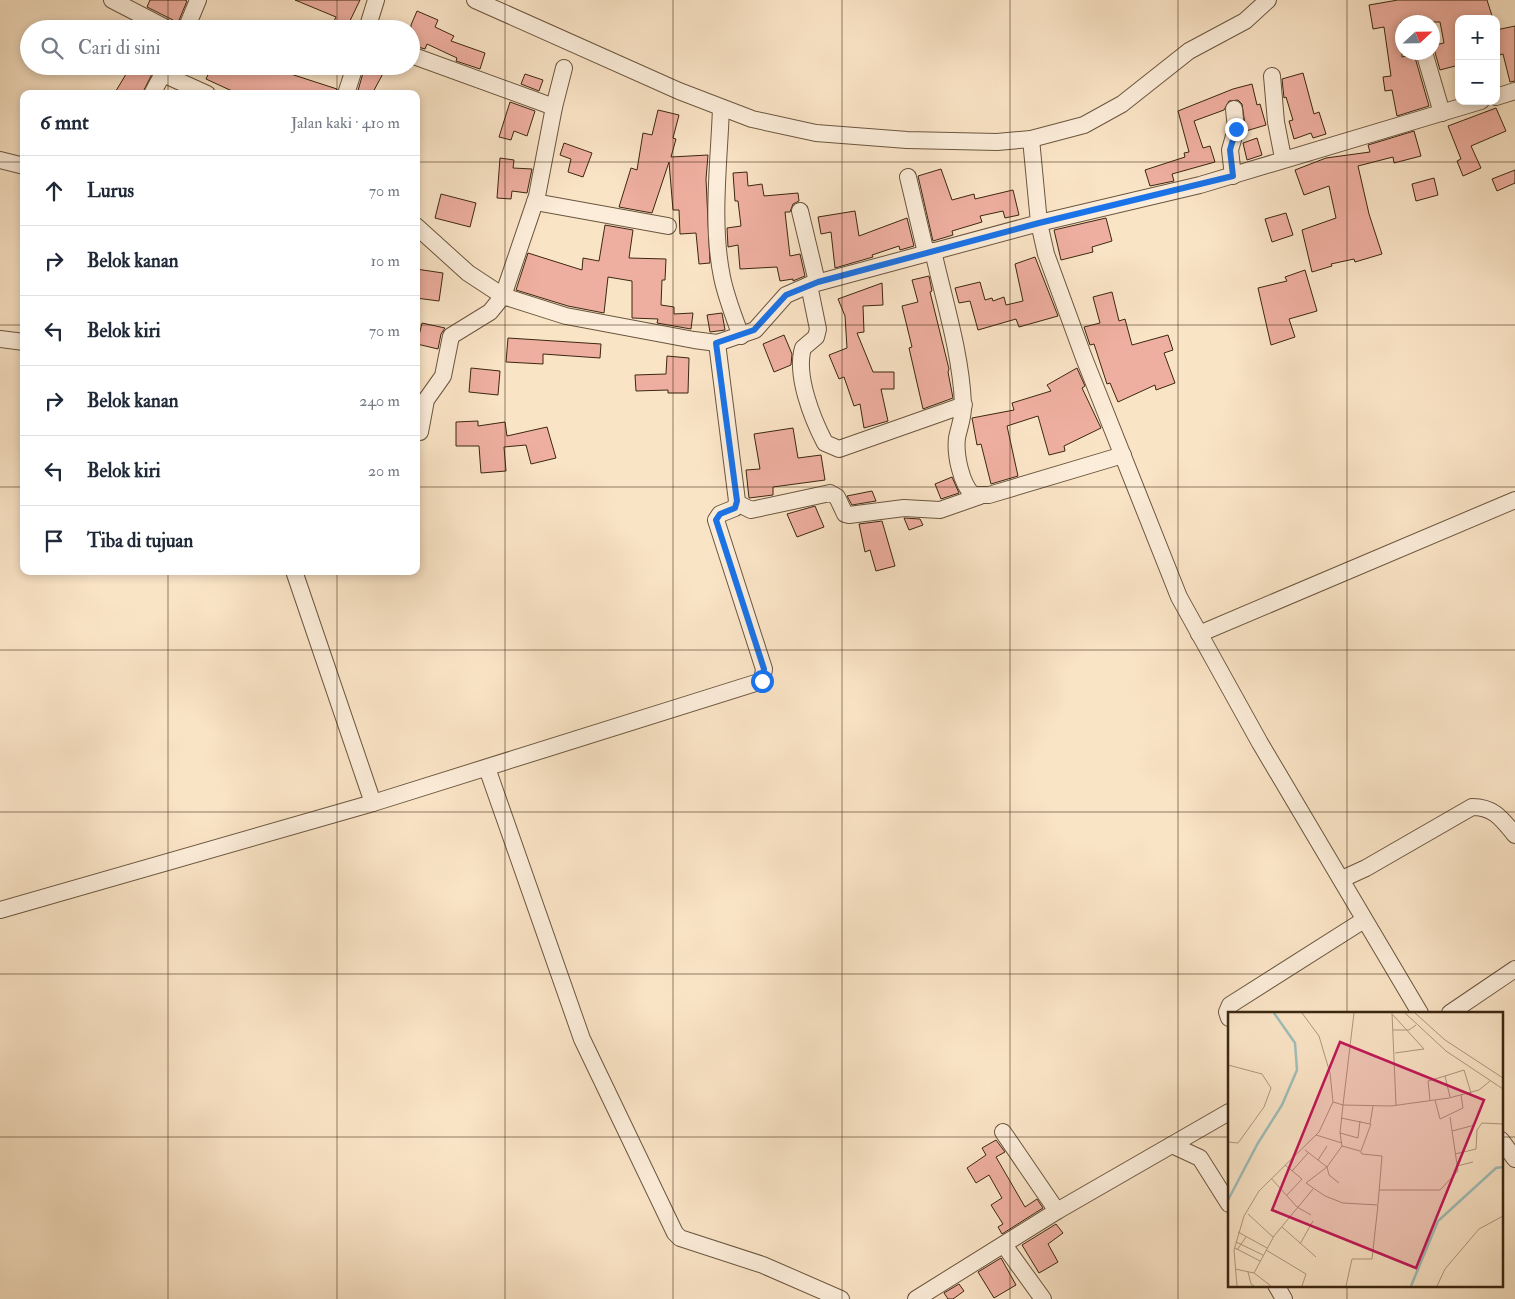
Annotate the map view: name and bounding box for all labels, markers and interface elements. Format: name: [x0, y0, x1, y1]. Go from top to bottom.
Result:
north arrow: [1395, 15, 1440, 60]
map controls: [1455, 15, 1500, 105]
button: +: [1455, 15, 1500, 60]
search box: [20, 20, 420, 75]
icon: search: [38, 34, 66, 62]
text: Cari di sini: [78, 36, 161, 60]
button: −: [1455, 60, 1500, 105]
text: 6 mnt: [40, 109, 89, 136]
text: Jalan kaki · 410 m: [291, 113, 400, 133]
route end: [1225, 118, 1248, 141]
icon: ahead: [40, 177, 68, 205]
text: Lurus: [87, 179, 134, 203]
text: 70 m: [369, 181, 400, 201]
icon: right: [40, 247, 68, 275]
text: Belok kanan: [87, 249, 178, 273]
text: 10 m: [370, 251, 400, 271]
icon: left: [40, 317, 68, 345]
text: Belok kiri: [87, 319, 161, 343]
text: 70 m: [369, 321, 400, 341]
icon: right: [40, 387, 68, 415]
text: Belok kanan: [87, 389, 178, 413]
text: 240 m: [359, 391, 400, 411]
icon: left: [40, 457, 68, 485]
text: Belok kiri: [87, 459, 161, 483]
text: 20 m: [368, 461, 400, 481]
icon: arrive: [40, 527, 68, 555]
text: Tiba di tujuan: [87, 529, 193, 553]
route start: [751, 670, 774, 693]
inset map: [1228, 1012, 1502, 1286]

